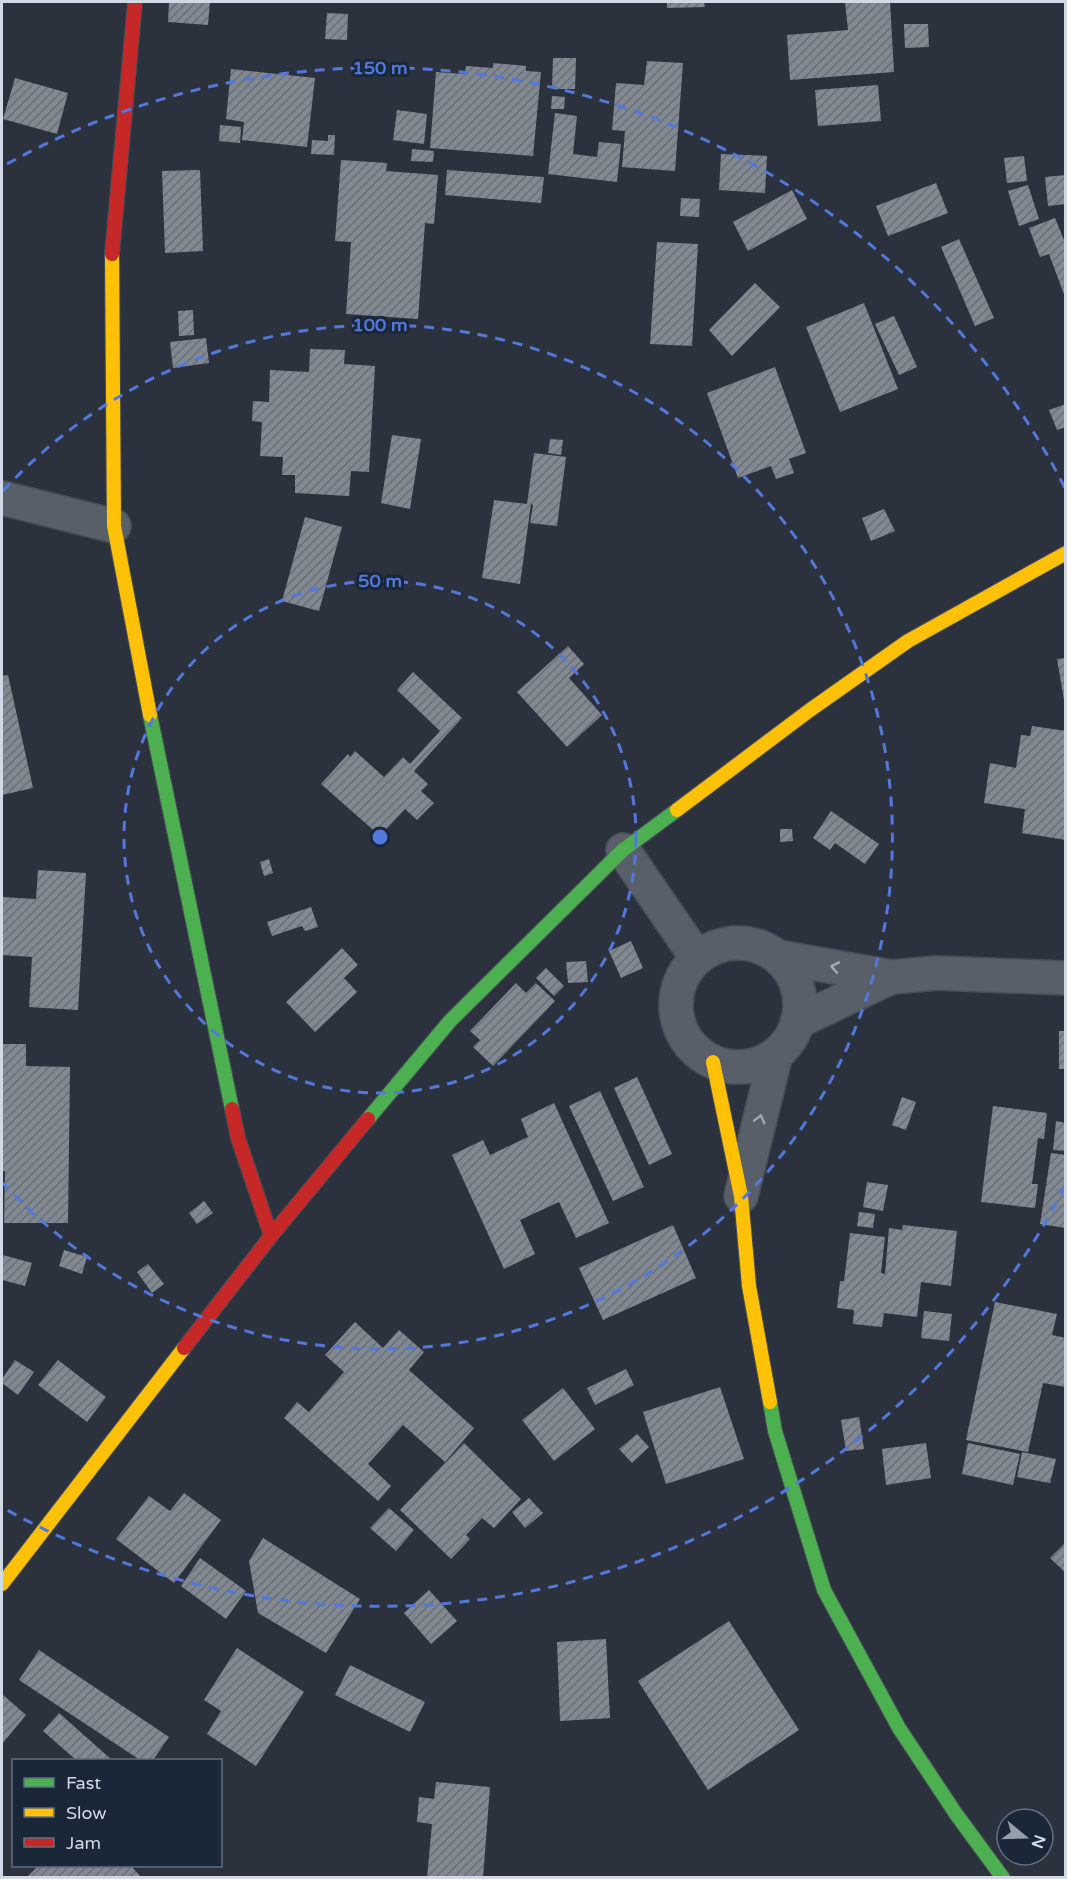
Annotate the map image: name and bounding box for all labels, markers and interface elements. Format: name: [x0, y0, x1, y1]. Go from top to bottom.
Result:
text: 150 m: [352, 57, 408, 79]
text: 100 m: [352, 314, 408, 336]
text: 50 m: [358, 570, 402, 592]
centre of rings: [370, 827, 390, 847]
one-way arrow: [830, 961, 840, 974]
one-way arrow: [753, 1114, 766, 1124]
legend: [12, 1759, 222, 1867]
text: Fast: [66, 1772, 101, 1794]
text: Slow: [66, 1802, 107, 1824]
north arrow: [995, 1807, 1055, 1867]
text: Jam: [66, 1832, 101, 1854]
text: N: [1027, 1832, 1050, 1851]

